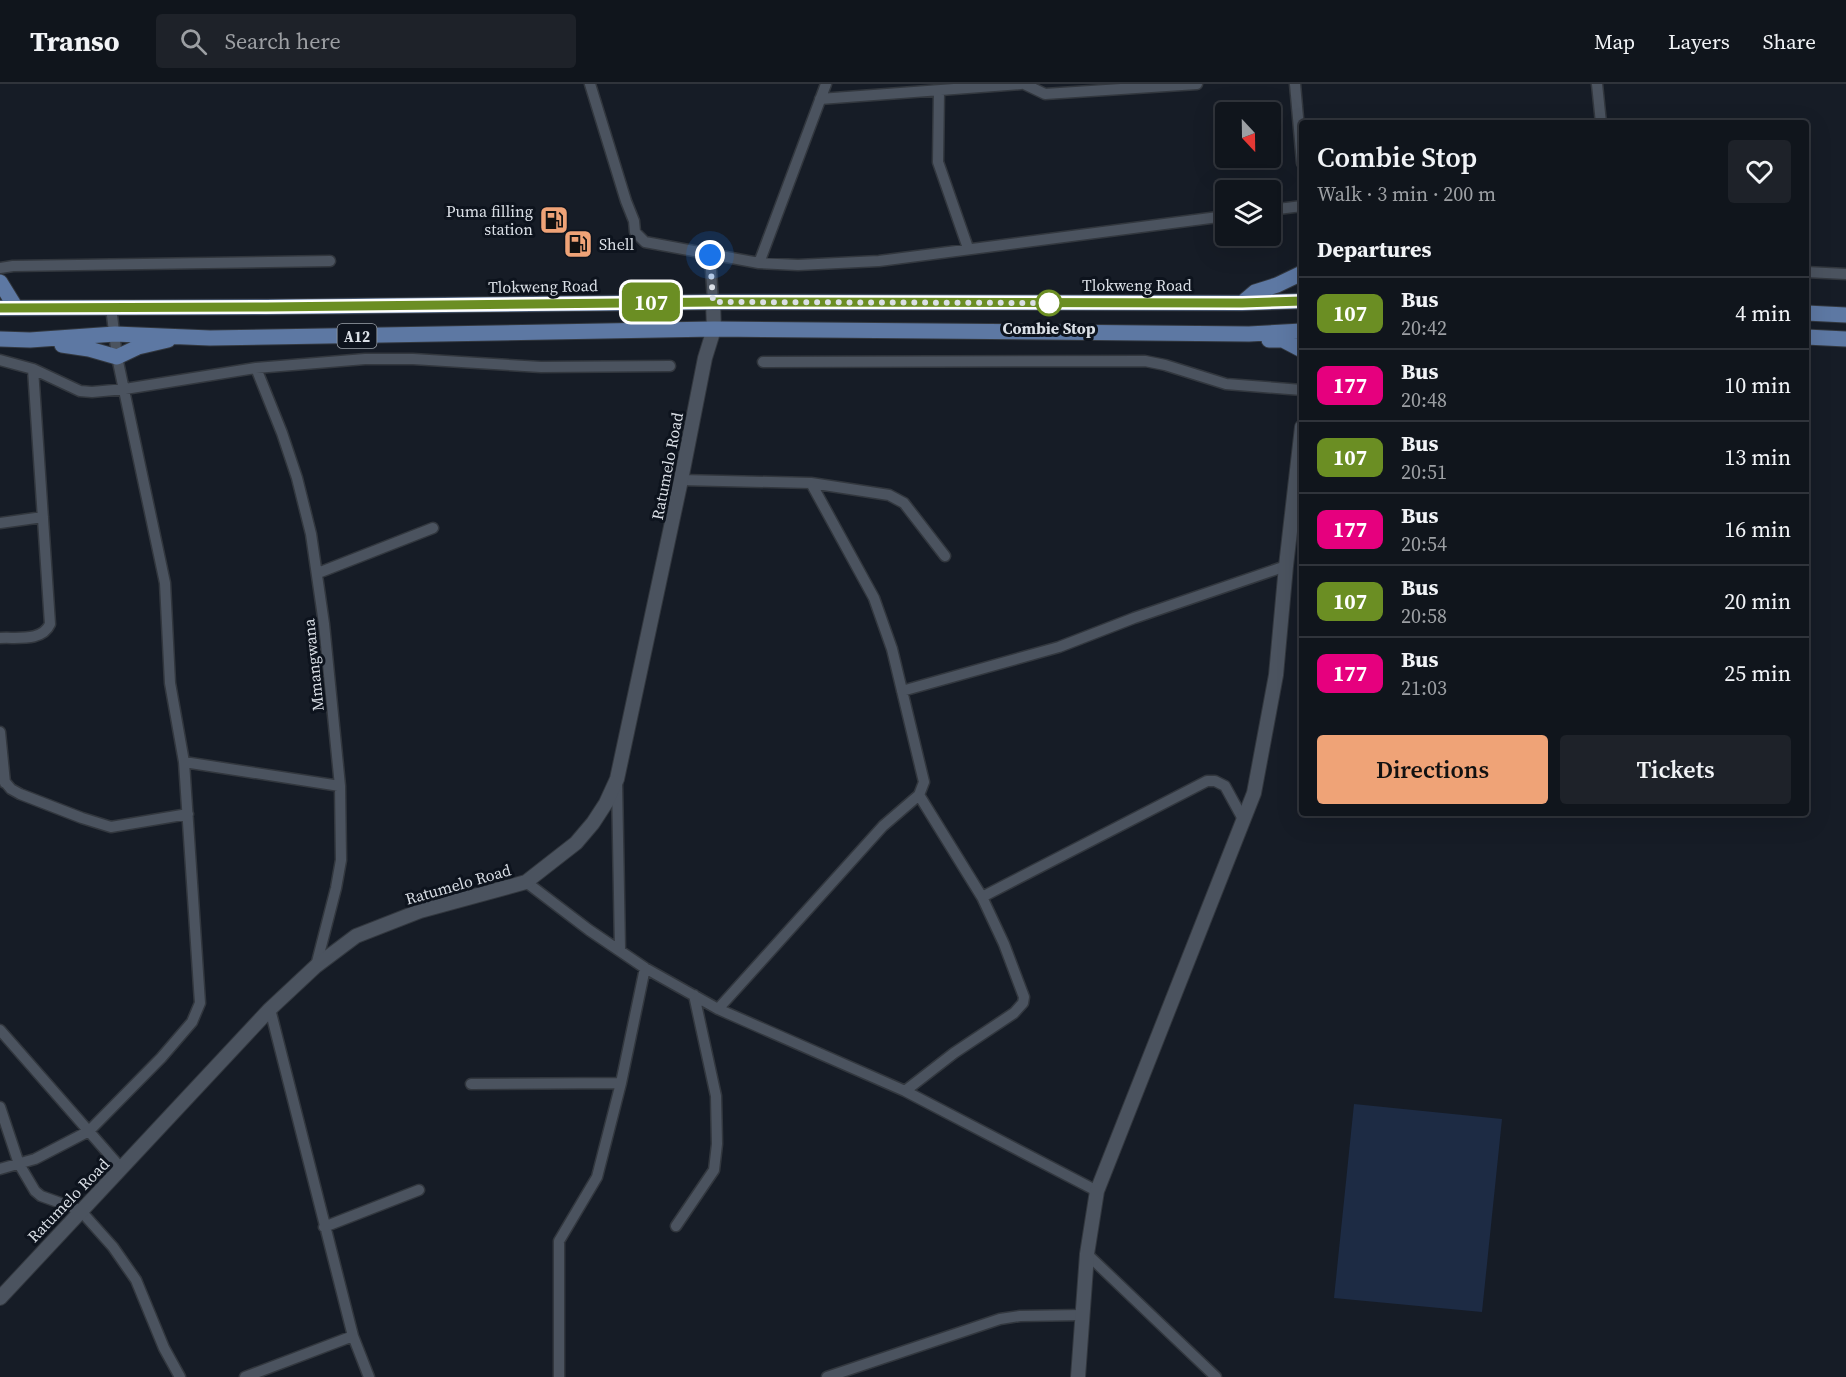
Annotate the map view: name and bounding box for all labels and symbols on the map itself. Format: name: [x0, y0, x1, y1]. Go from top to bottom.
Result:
north arrow: [1215, 102, 1281, 168]
place label: Puma filling station: [446, 200, 533, 240]
fuel station icon: Puma filling station: [538, 204, 570, 236]
fuel station icon: Shell: [562, 228, 594, 260]
place label: Shell: [599, 233, 634, 255]
your location: [695, 240, 725, 270]
street label: Tlokweng Road: [488, 274, 598, 298]
street label: Tlokweng Road: [1082, 274, 1192, 296]
line badge: 107: [616, 282, 686, 322]
marker: Combie Stop: [1036, 290, 1062, 316]
place label: Combie Stop: [1003, 317, 1096, 339]
road number: A12: [338, 324, 376, 348]
street label: Ratumelo Road: [646, 410, 688, 522]
street label: Mmangwana: [297, 617, 329, 712]
street label: Ratumelo Road: [403, 858, 513, 910]
street label: Ratumelo Road: [22, 1153, 114, 1247]

